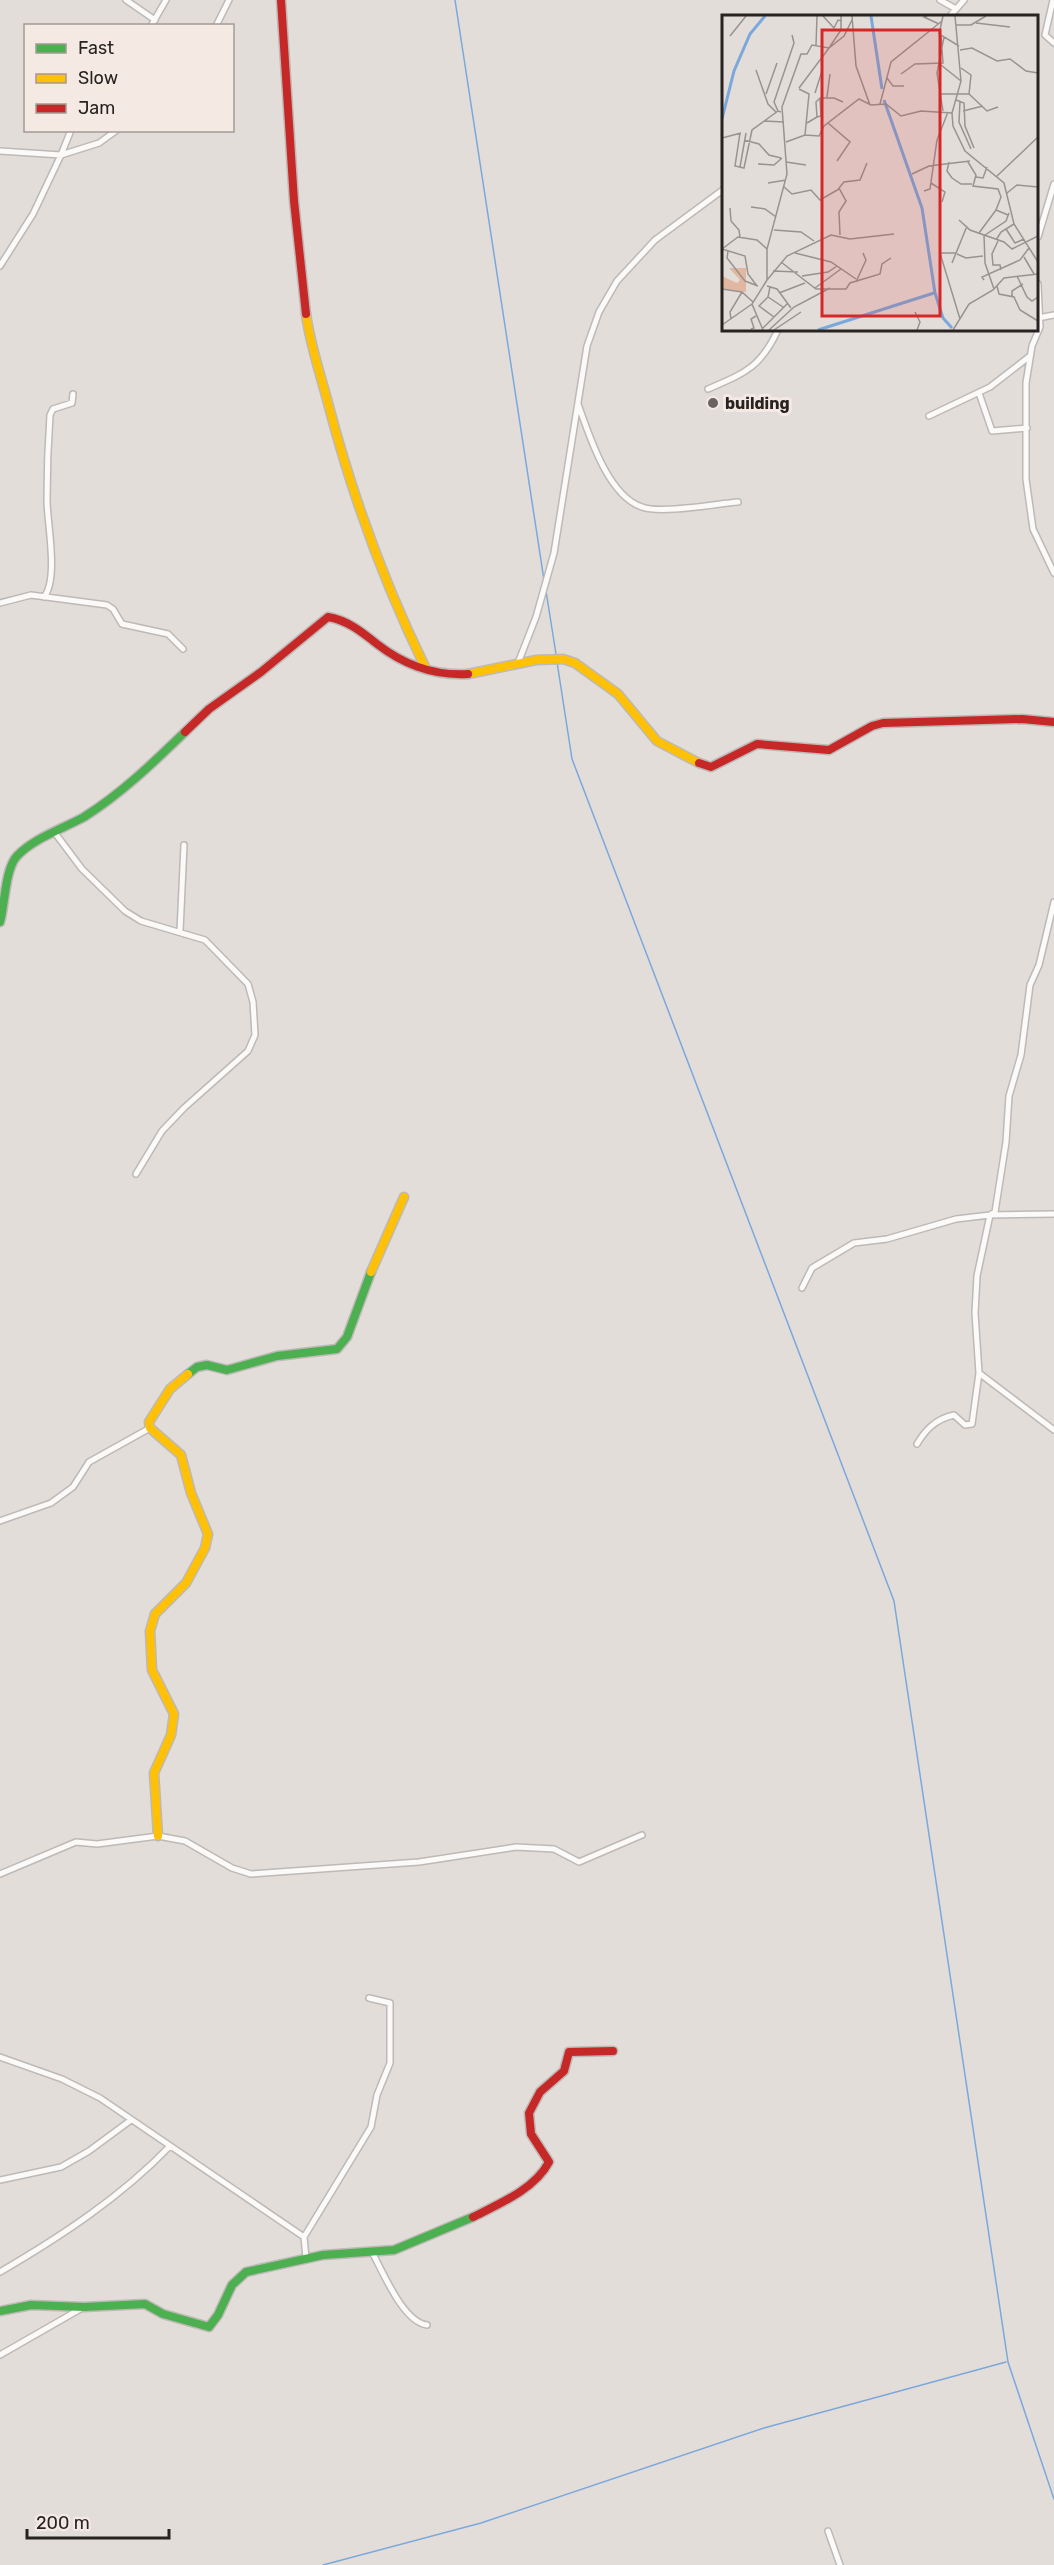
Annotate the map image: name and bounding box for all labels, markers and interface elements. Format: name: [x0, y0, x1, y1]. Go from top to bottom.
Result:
inset map: [722, 15, 1039, 332]
legend: [24, 24, 234, 132]
text: Fast: [78, 37, 114, 59]
text: Slow: [78, 67, 118, 89]
text: Jam: [78, 97, 115, 119]
place label: building: [725, 394, 790, 413]
marker: building: [706, 396, 720, 410]
scale bar: [27, 2502, 170, 2540]
text: 200 m: [36, 2512, 90, 2534]

